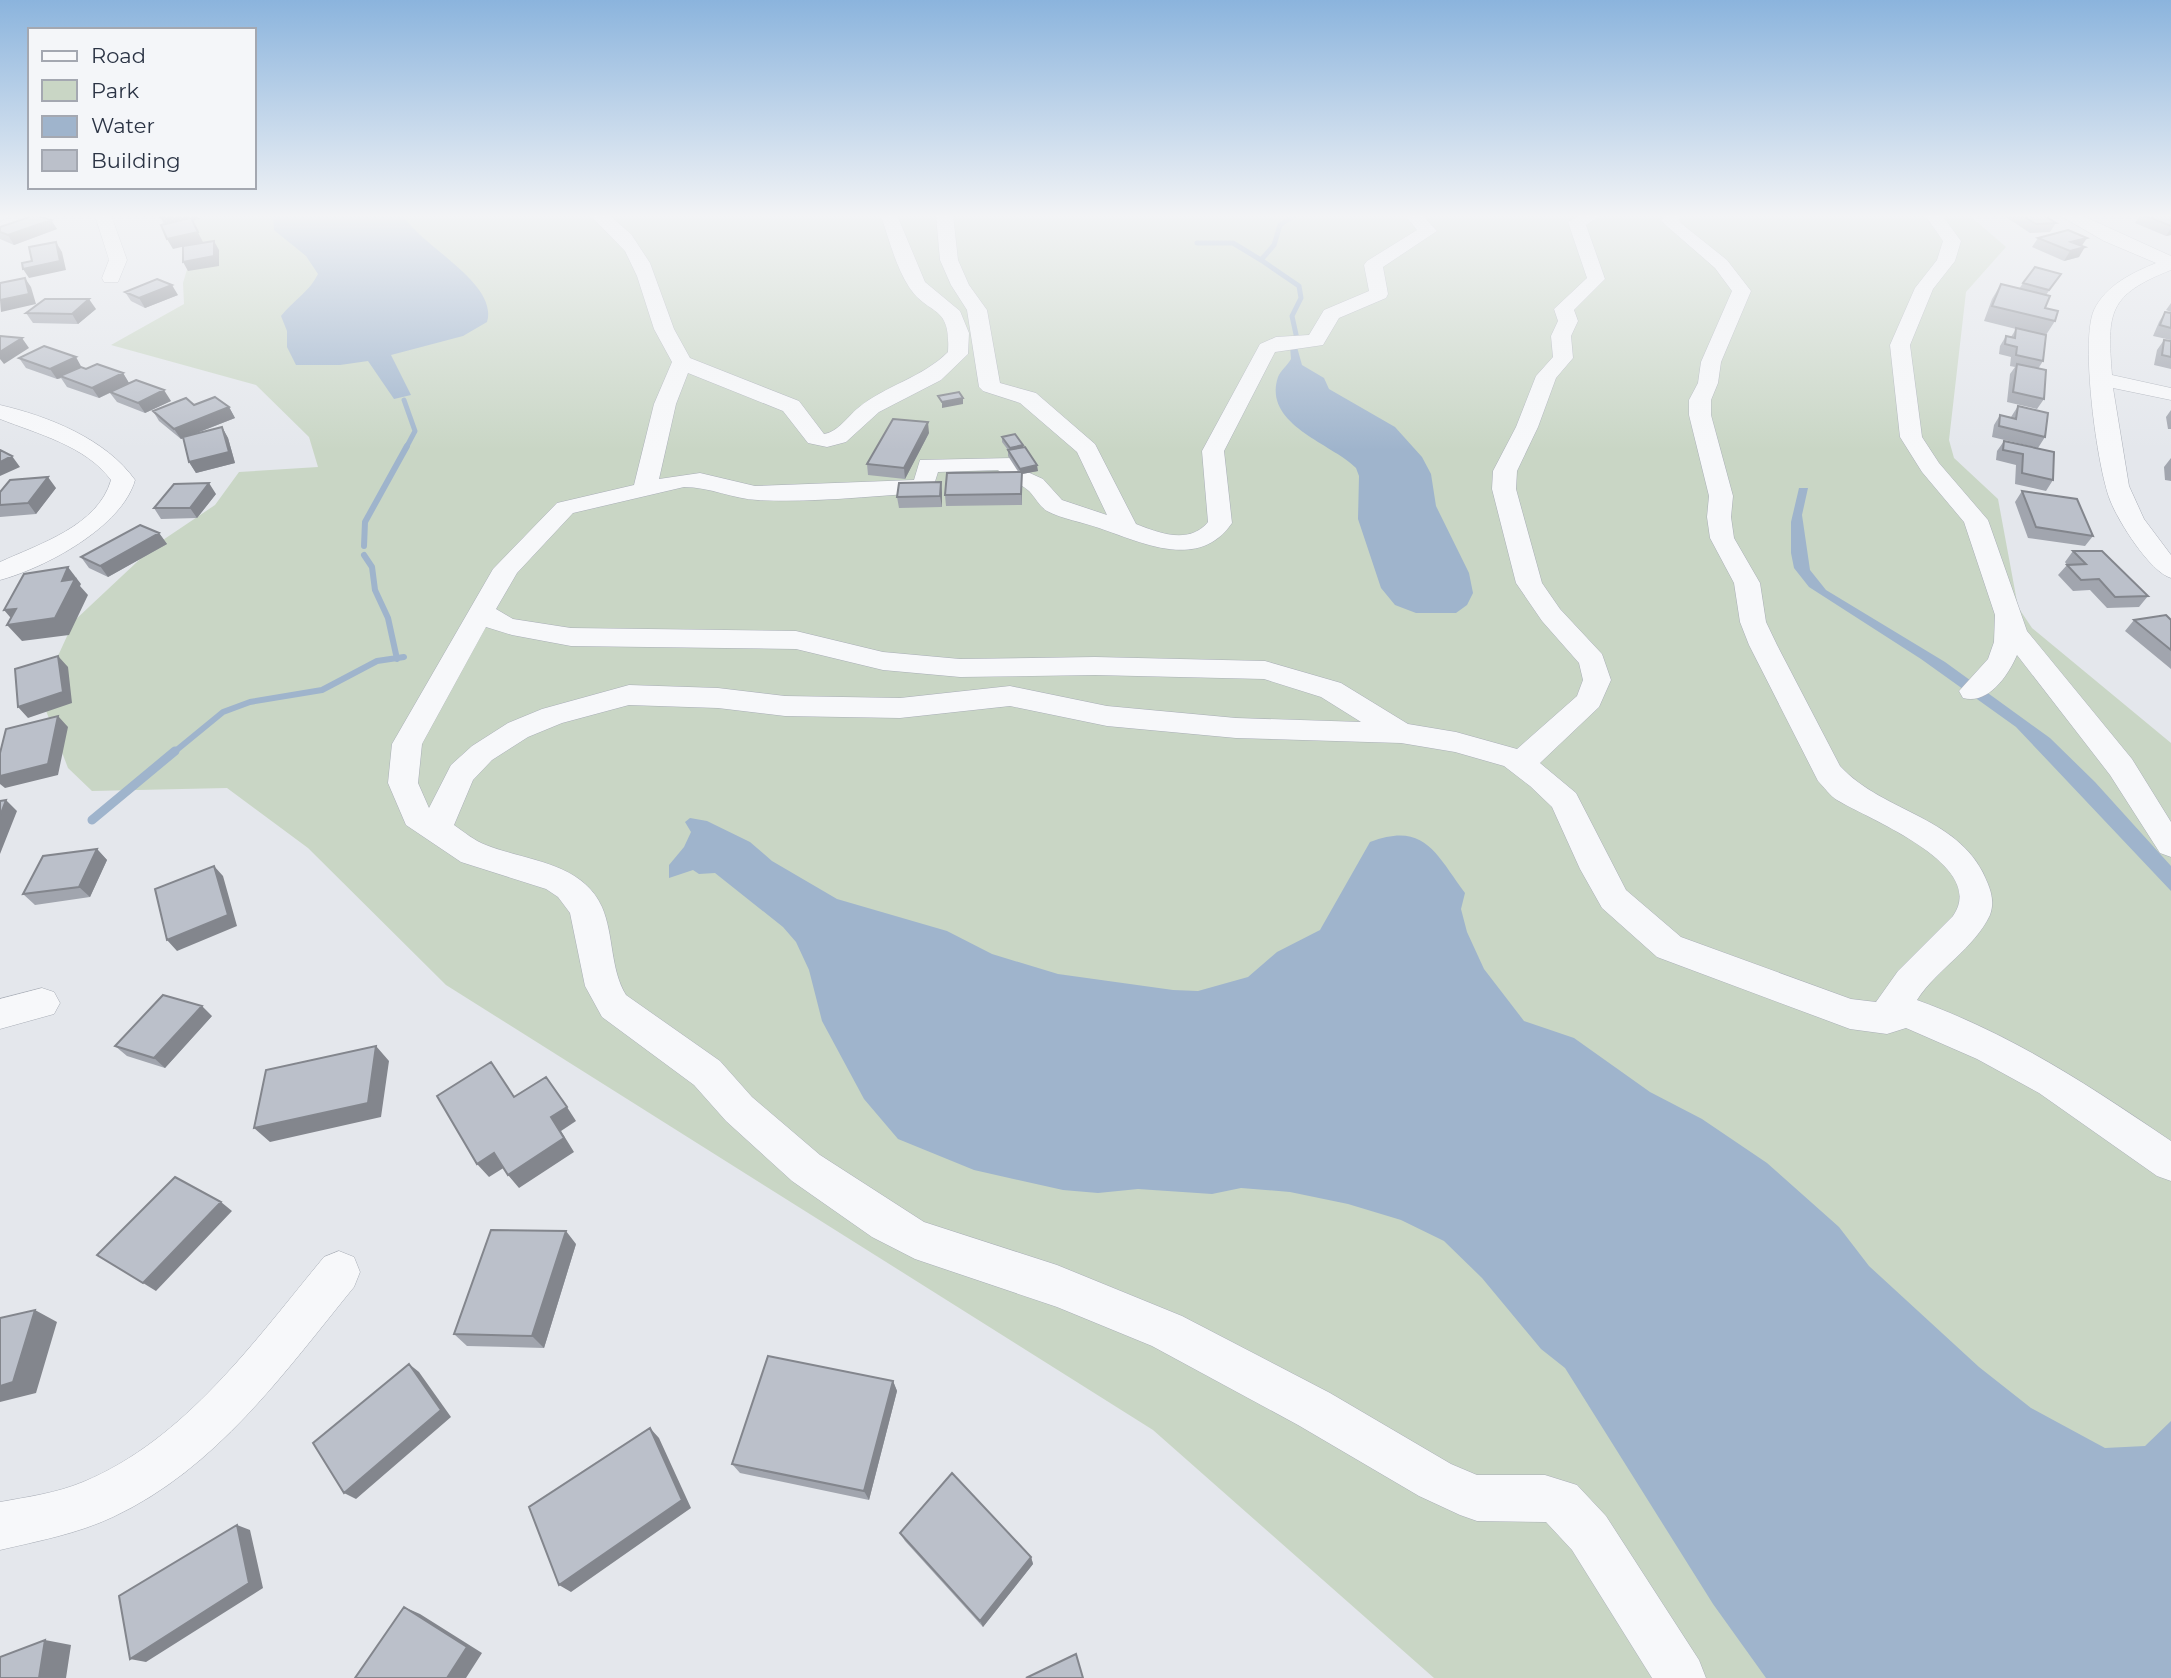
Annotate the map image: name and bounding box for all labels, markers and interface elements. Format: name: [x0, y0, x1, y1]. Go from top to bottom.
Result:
legend: [28, 28, 256, 189]
text: Road: [91, 43, 146, 68]
text: Park: [91, 78, 139, 103]
text: Water: [91, 113, 155, 138]
text: Building: [91, 148, 181, 173]

